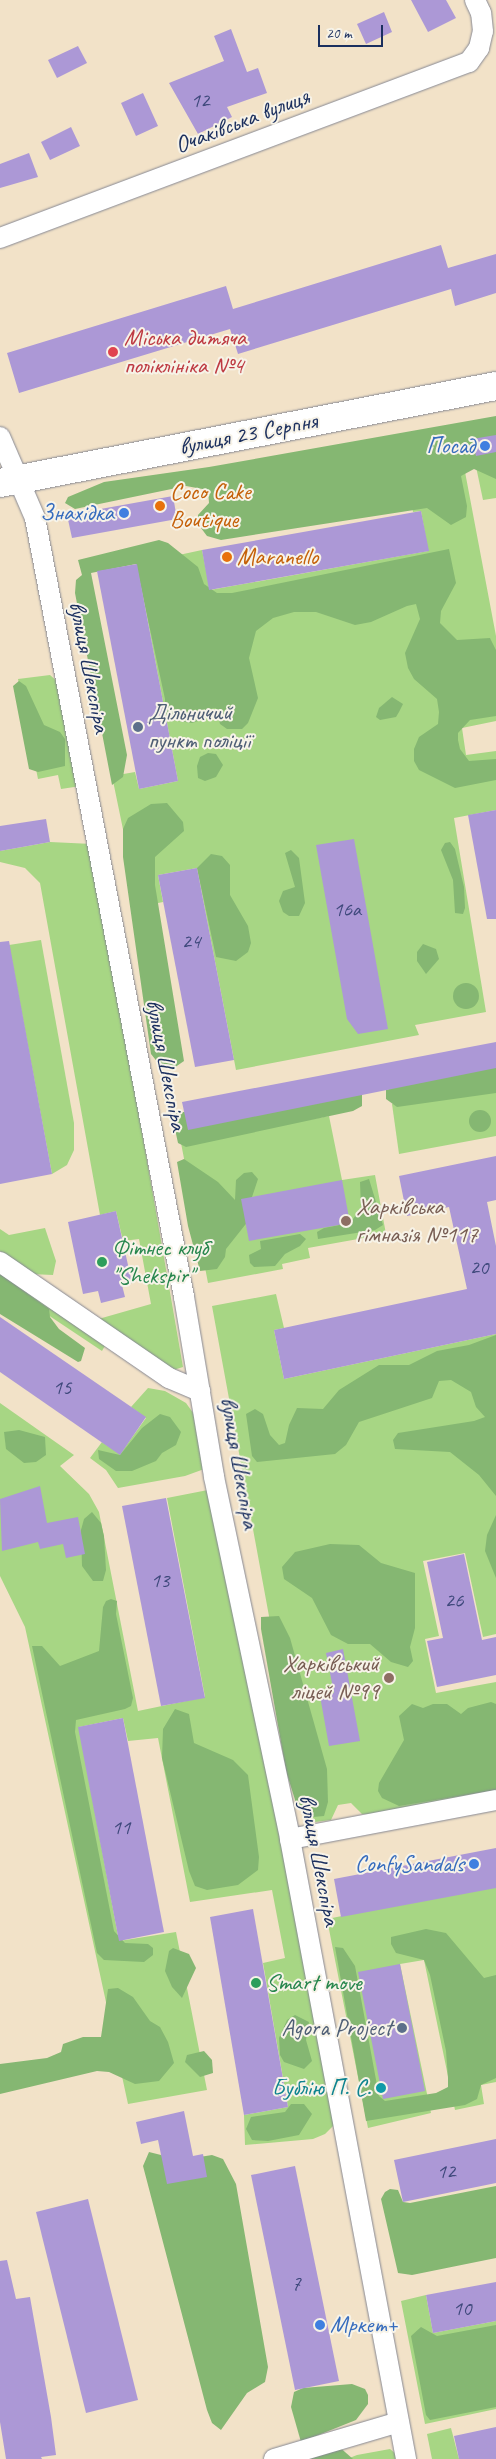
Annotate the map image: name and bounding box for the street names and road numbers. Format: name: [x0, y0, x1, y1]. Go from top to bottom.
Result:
street label: Очаківська вулиця: [170, 82, 314, 160]
street label: вулиця 23 Серпня: [177, 407, 319, 461]
street label: вулиця Шекспіра: [62, 599, 116, 735]
street label: вулиця Шекспіра: [139, 997, 193, 1133]
street label: вулиця Шекспіра: [213, 1395, 265, 1531]
street label: вулиця Шекспіра: [292, 1792, 346, 1928]

